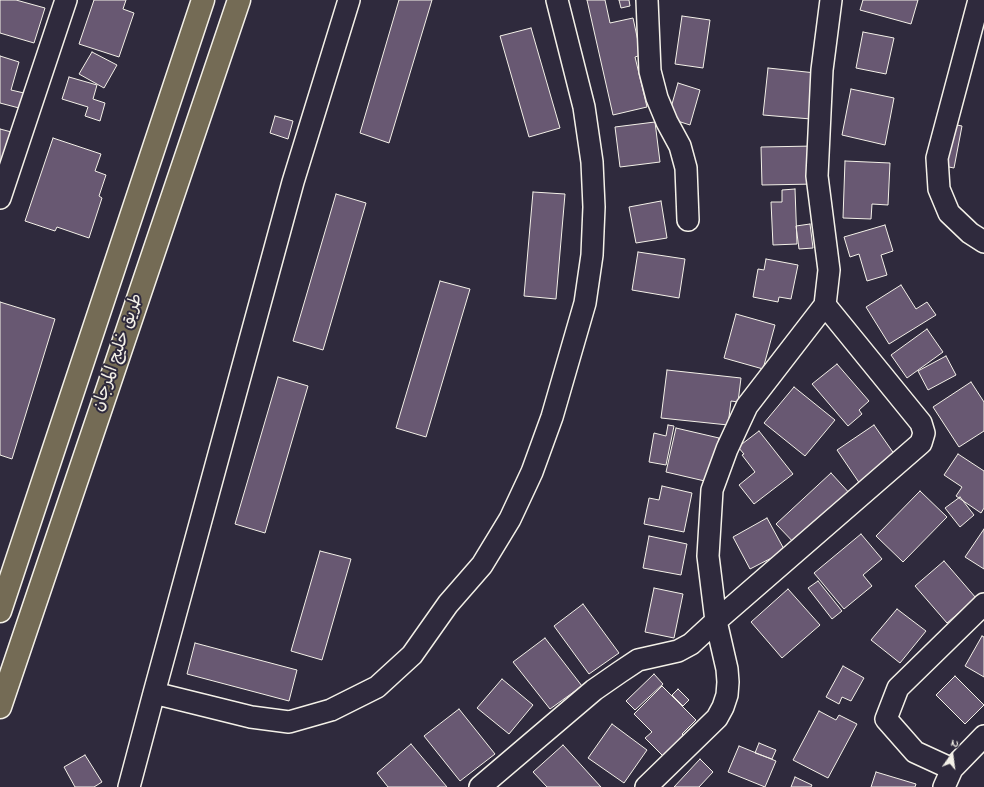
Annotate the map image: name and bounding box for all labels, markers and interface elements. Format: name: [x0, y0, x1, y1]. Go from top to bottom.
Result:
street label: طريق خليج المرجان: [89, 291, 149, 415]
north arrow: [932, 735, 972, 775]
text: N: [949, 735, 960, 752]

